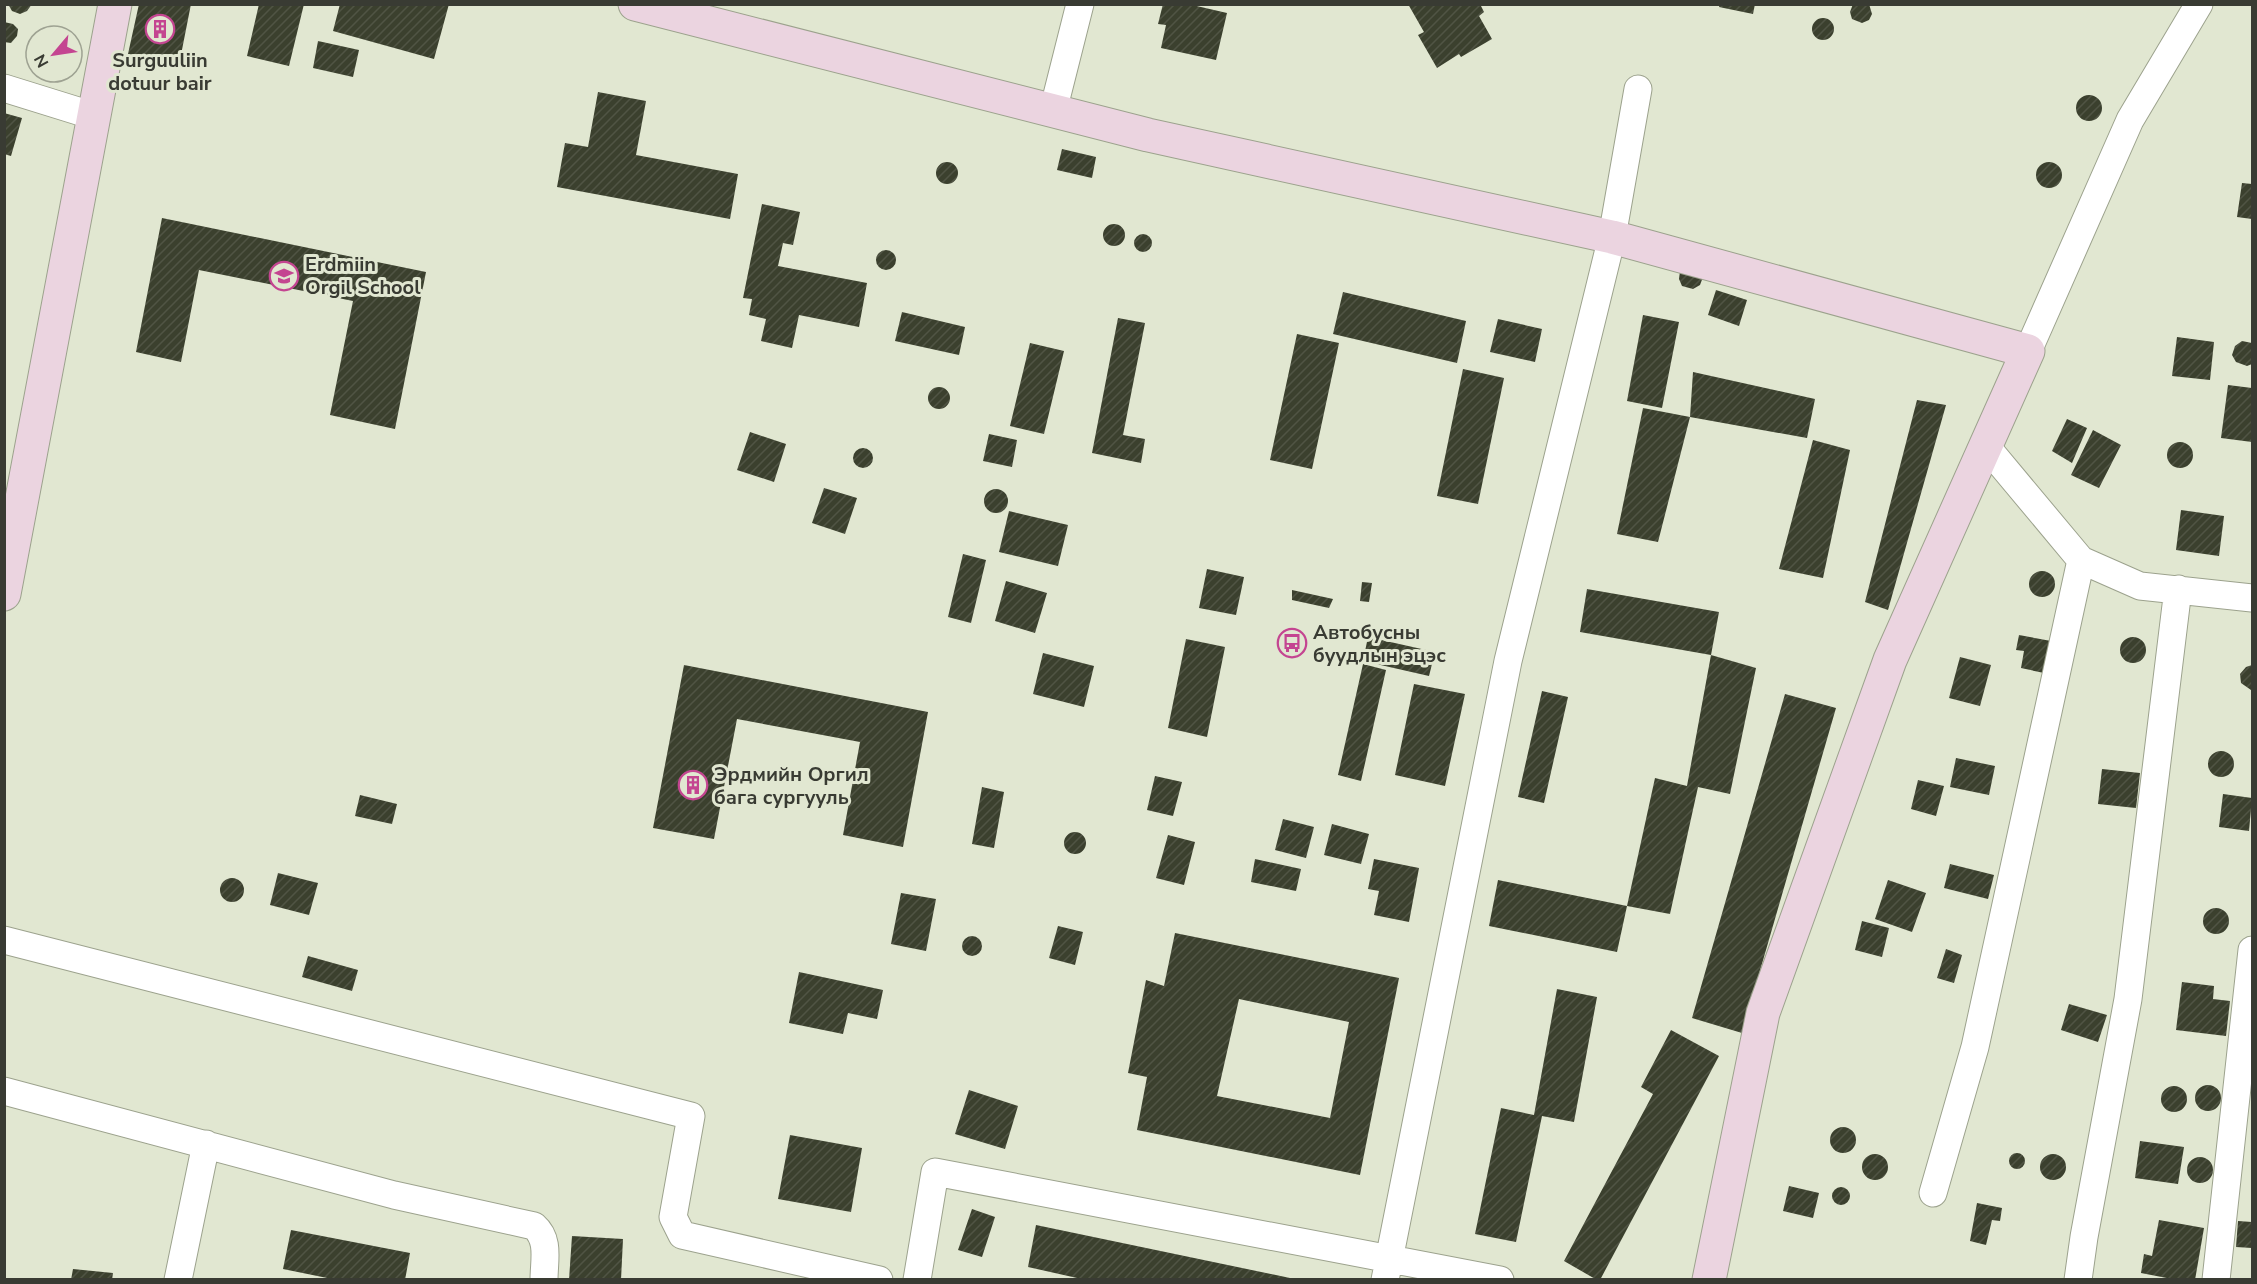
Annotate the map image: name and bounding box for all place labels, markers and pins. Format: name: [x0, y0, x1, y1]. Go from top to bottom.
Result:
building icon: Surguuliin dotuur bair: [144, 13, 176, 45]
place label: Surguuliin dotuur bair: [108, 47, 212, 97]
place label: Erdmiin Orgil School: [305, 251, 421, 301]
school or university icon: Erdmiin Orgil School: [268, 260, 300, 292]
place label: Автобусны буудлын эцэс: [1313, 619, 1446, 669]
bus stop icon: Автобусны буудлын эцэс: [1276, 627, 1308, 659]
place label: Эрдмийн Оргил бага сургууль: [714, 761, 869, 811]
building icon: Эрдмийн Оргил бага сургууль: [677, 769, 709, 801]

